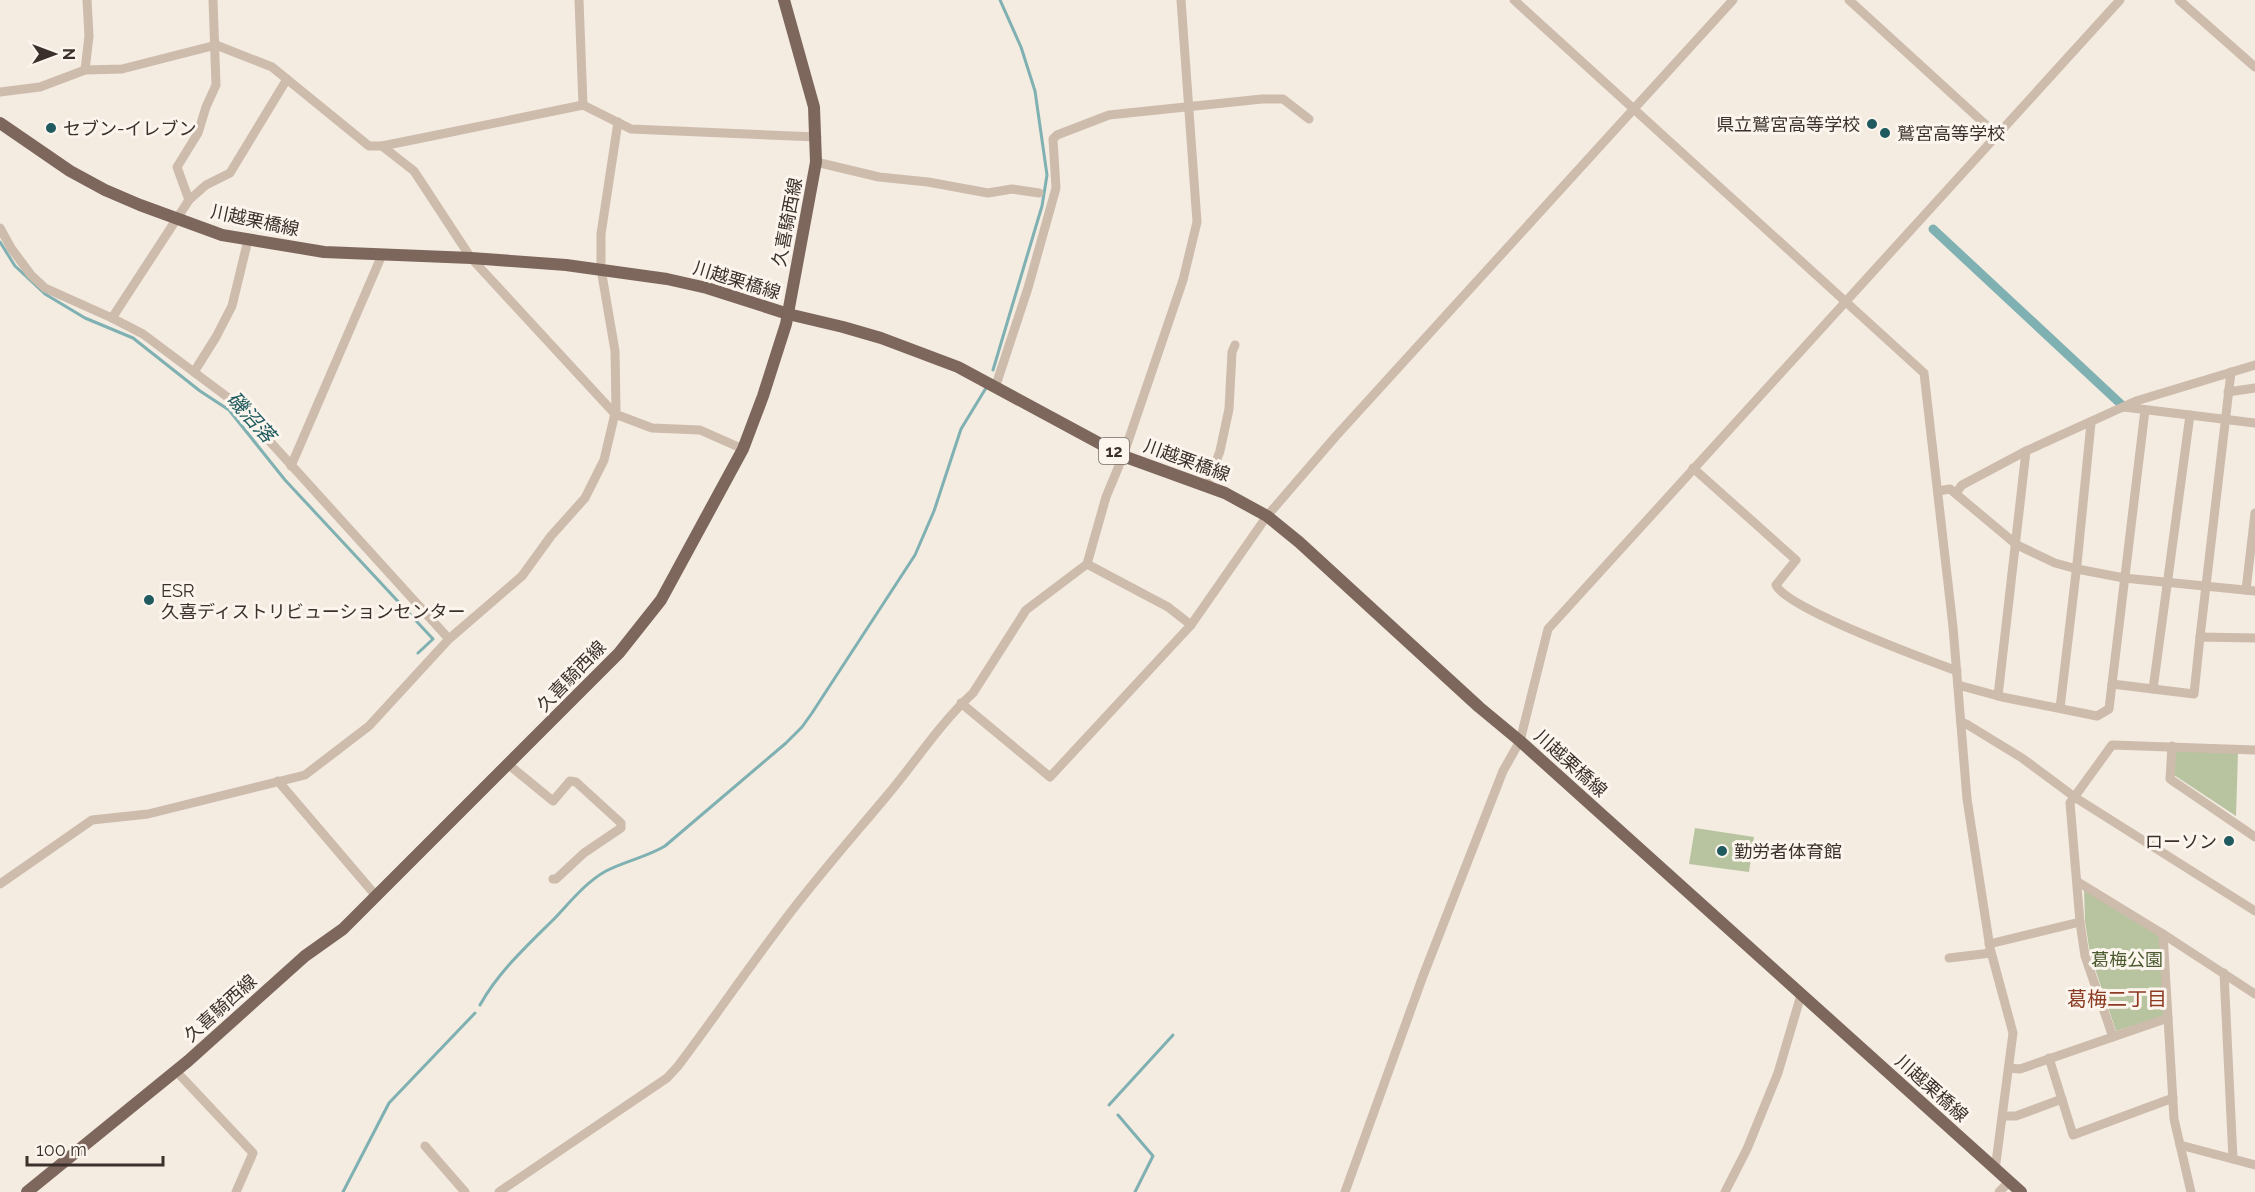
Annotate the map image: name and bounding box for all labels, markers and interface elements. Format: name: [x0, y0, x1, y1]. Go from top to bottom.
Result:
north arrow: [24, 24, 84, 84]
text: N: [59, 48, 78, 60]
place label: 県立鷲宮高等学校: [1716, 114, 1860, 135]
marker: 県立鷲宮高等学校: [1865, 117, 1879, 131]
place label: セブン-イレブン: [63, 118, 197, 139]
marker: セブン-イレブン: [44, 121, 58, 135]
place label: 鷲宮高等学校: [1897, 123, 2005, 144]
marker: 鷲宮高等学校: [1878, 126, 1892, 140]
street label: 久喜騎西線: [768, 176, 806, 268]
street label: 川越栗橋線: [209, 200, 301, 240]
street label: 川越栗橋線: [691, 257, 783, 303]
water label: 磯沼落: [222, 387, 282, 450]
street label: 川越栗橋線: [1141, 435, 1233, 485]
road number: 12: [1099, 438, 1129, 464]
place label: ESR 久喜ディストリビューションセンター: [161, 580, 465, 622]
marker: ESR 久喜ディストリビューションセンター: [142, 593, 156, 607]
street label: 久喜騎西線: [532, 636, 610, 716]
street label: 川越栗橋線: [1531, 725, 1611, 801]
place label: ローソン: [2145, 831, 2217, 852]
marker: ローソン: [2222, 834, 2236, 848]
place label: 勤労者体育館: [1734, 841, 1842, 862]
marker: 勤労者体育館: [1715, 844, 1729, 858]
park label: 葛梅公園: [2091, 949, 2163, 970]
street label: 久喜騎西線: [180, 970, 260, 1046]
district label: 葛梅二丁目: [2067, 987, 2167, 1011]
street label: 川越栗橋線: [1892, 1050, 1972, 1126]
scale bar: [27, 1129, 164, 1167]
text: 100 m: [36, 1139, 87, 1160]

